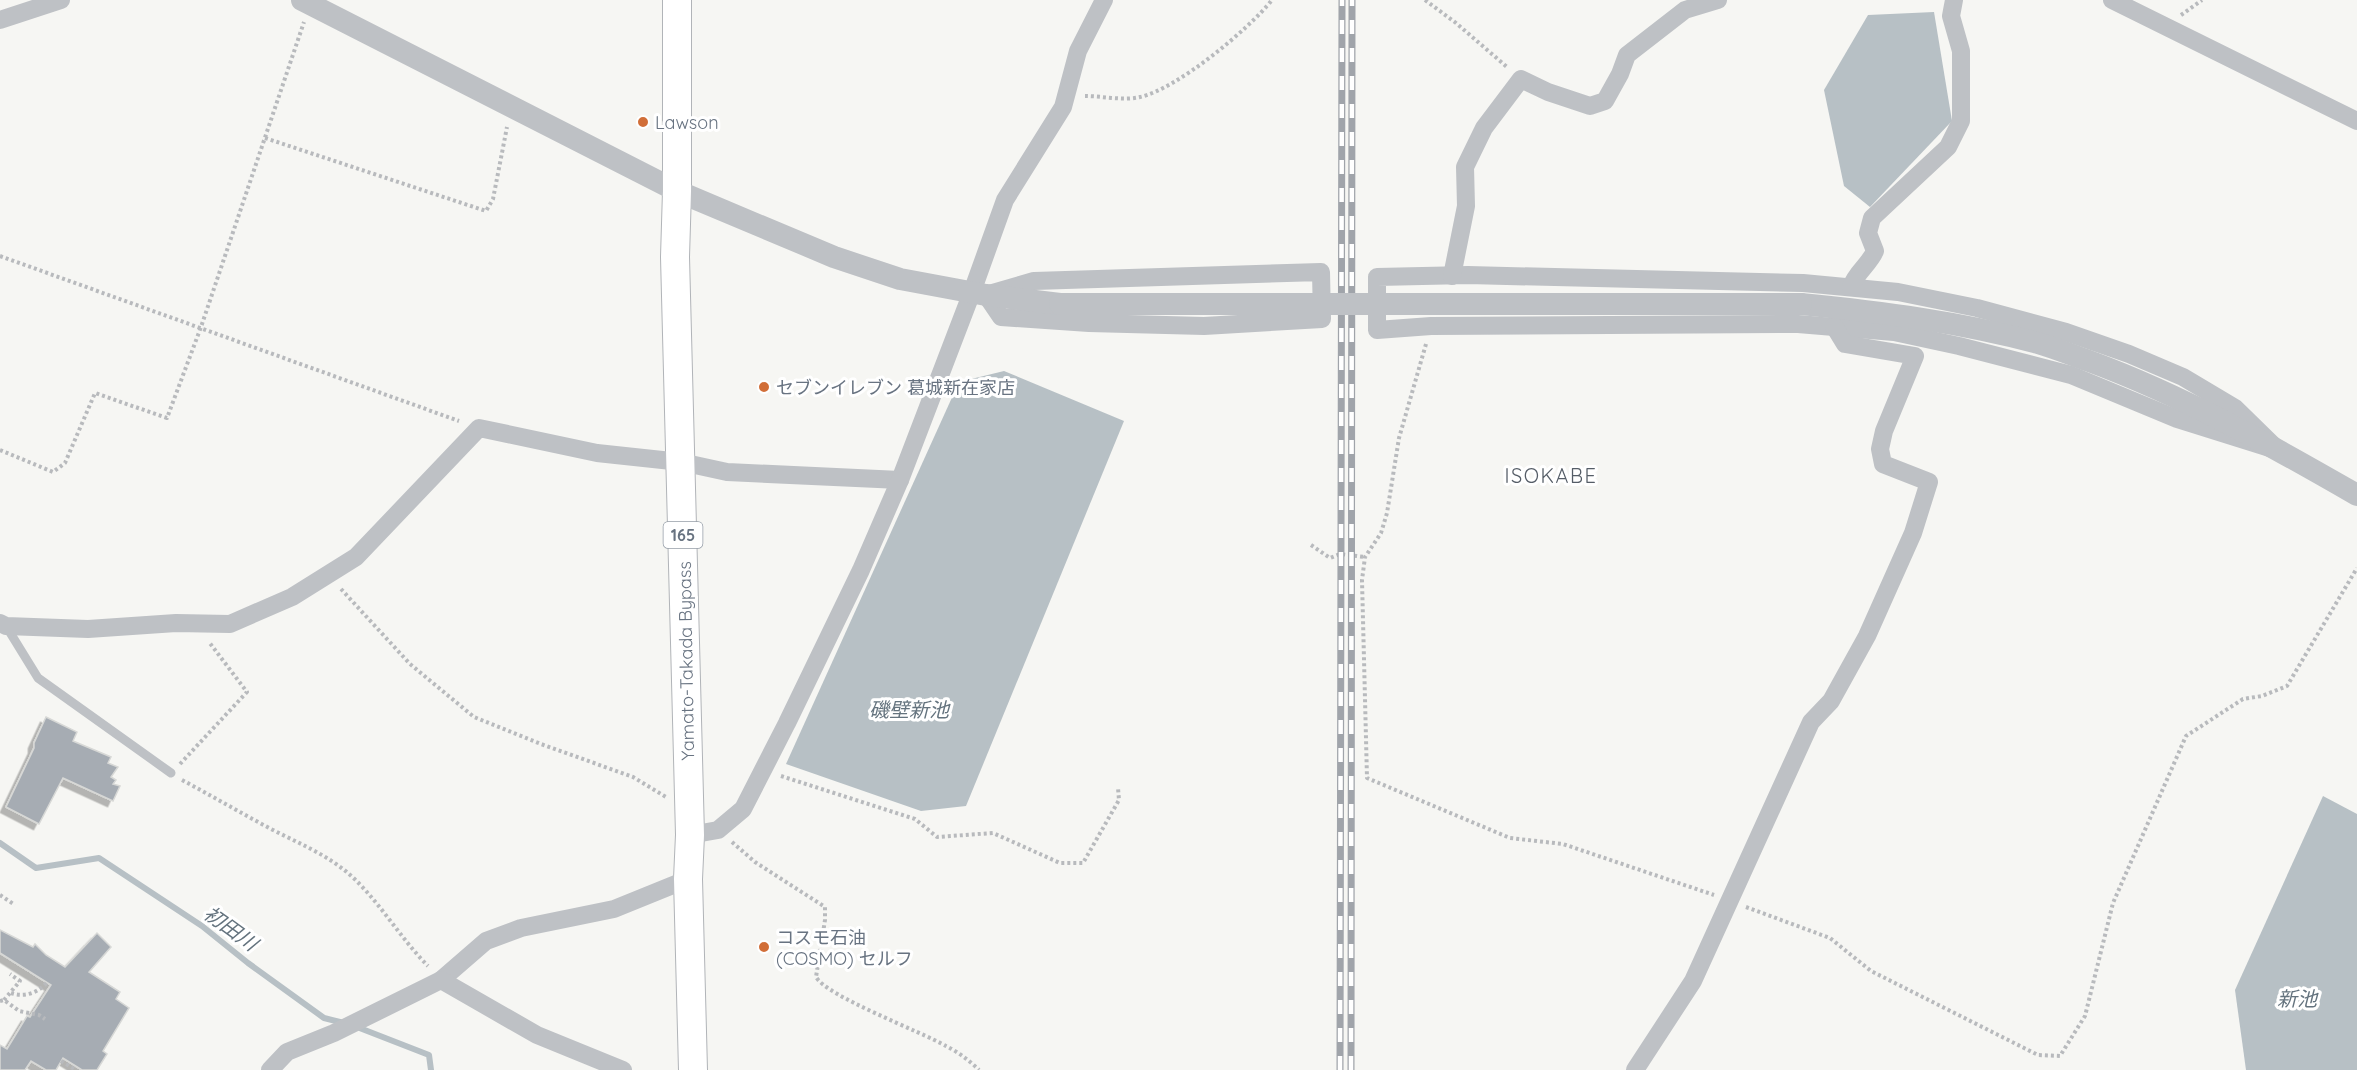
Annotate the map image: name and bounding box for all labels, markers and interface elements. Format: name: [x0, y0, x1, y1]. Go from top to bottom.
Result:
place label: Lawson: [655, 111, 719, 134]
marker: Lawson: [636, 115, 650, 129]
place label: セブンイレブン 葛城新在家店: [776, 376, 1015, 399]
marker: セブンイレブン 葛城新在家店: [757, 380, 771, 394]
district label: ISOKABE: [1505, 463, 1597, 488]
road number: 165: [664, 522, 702, 548]
street label: Yamato-Takada Bypass: [673, 561, 699, 761]
water label: 磯壁新池: [869, 697, 951, 722]
water label: 初田川: [199, 900, 264, 957]
place label: コスモ石油 (COSMO) セルフ: [776, 926, 913, 970]
marker: コスモ石油 (COSMO) セルフ: [757, 940, 771, 954]
water label: 新池: [2277, 986, 2319, 1011]

